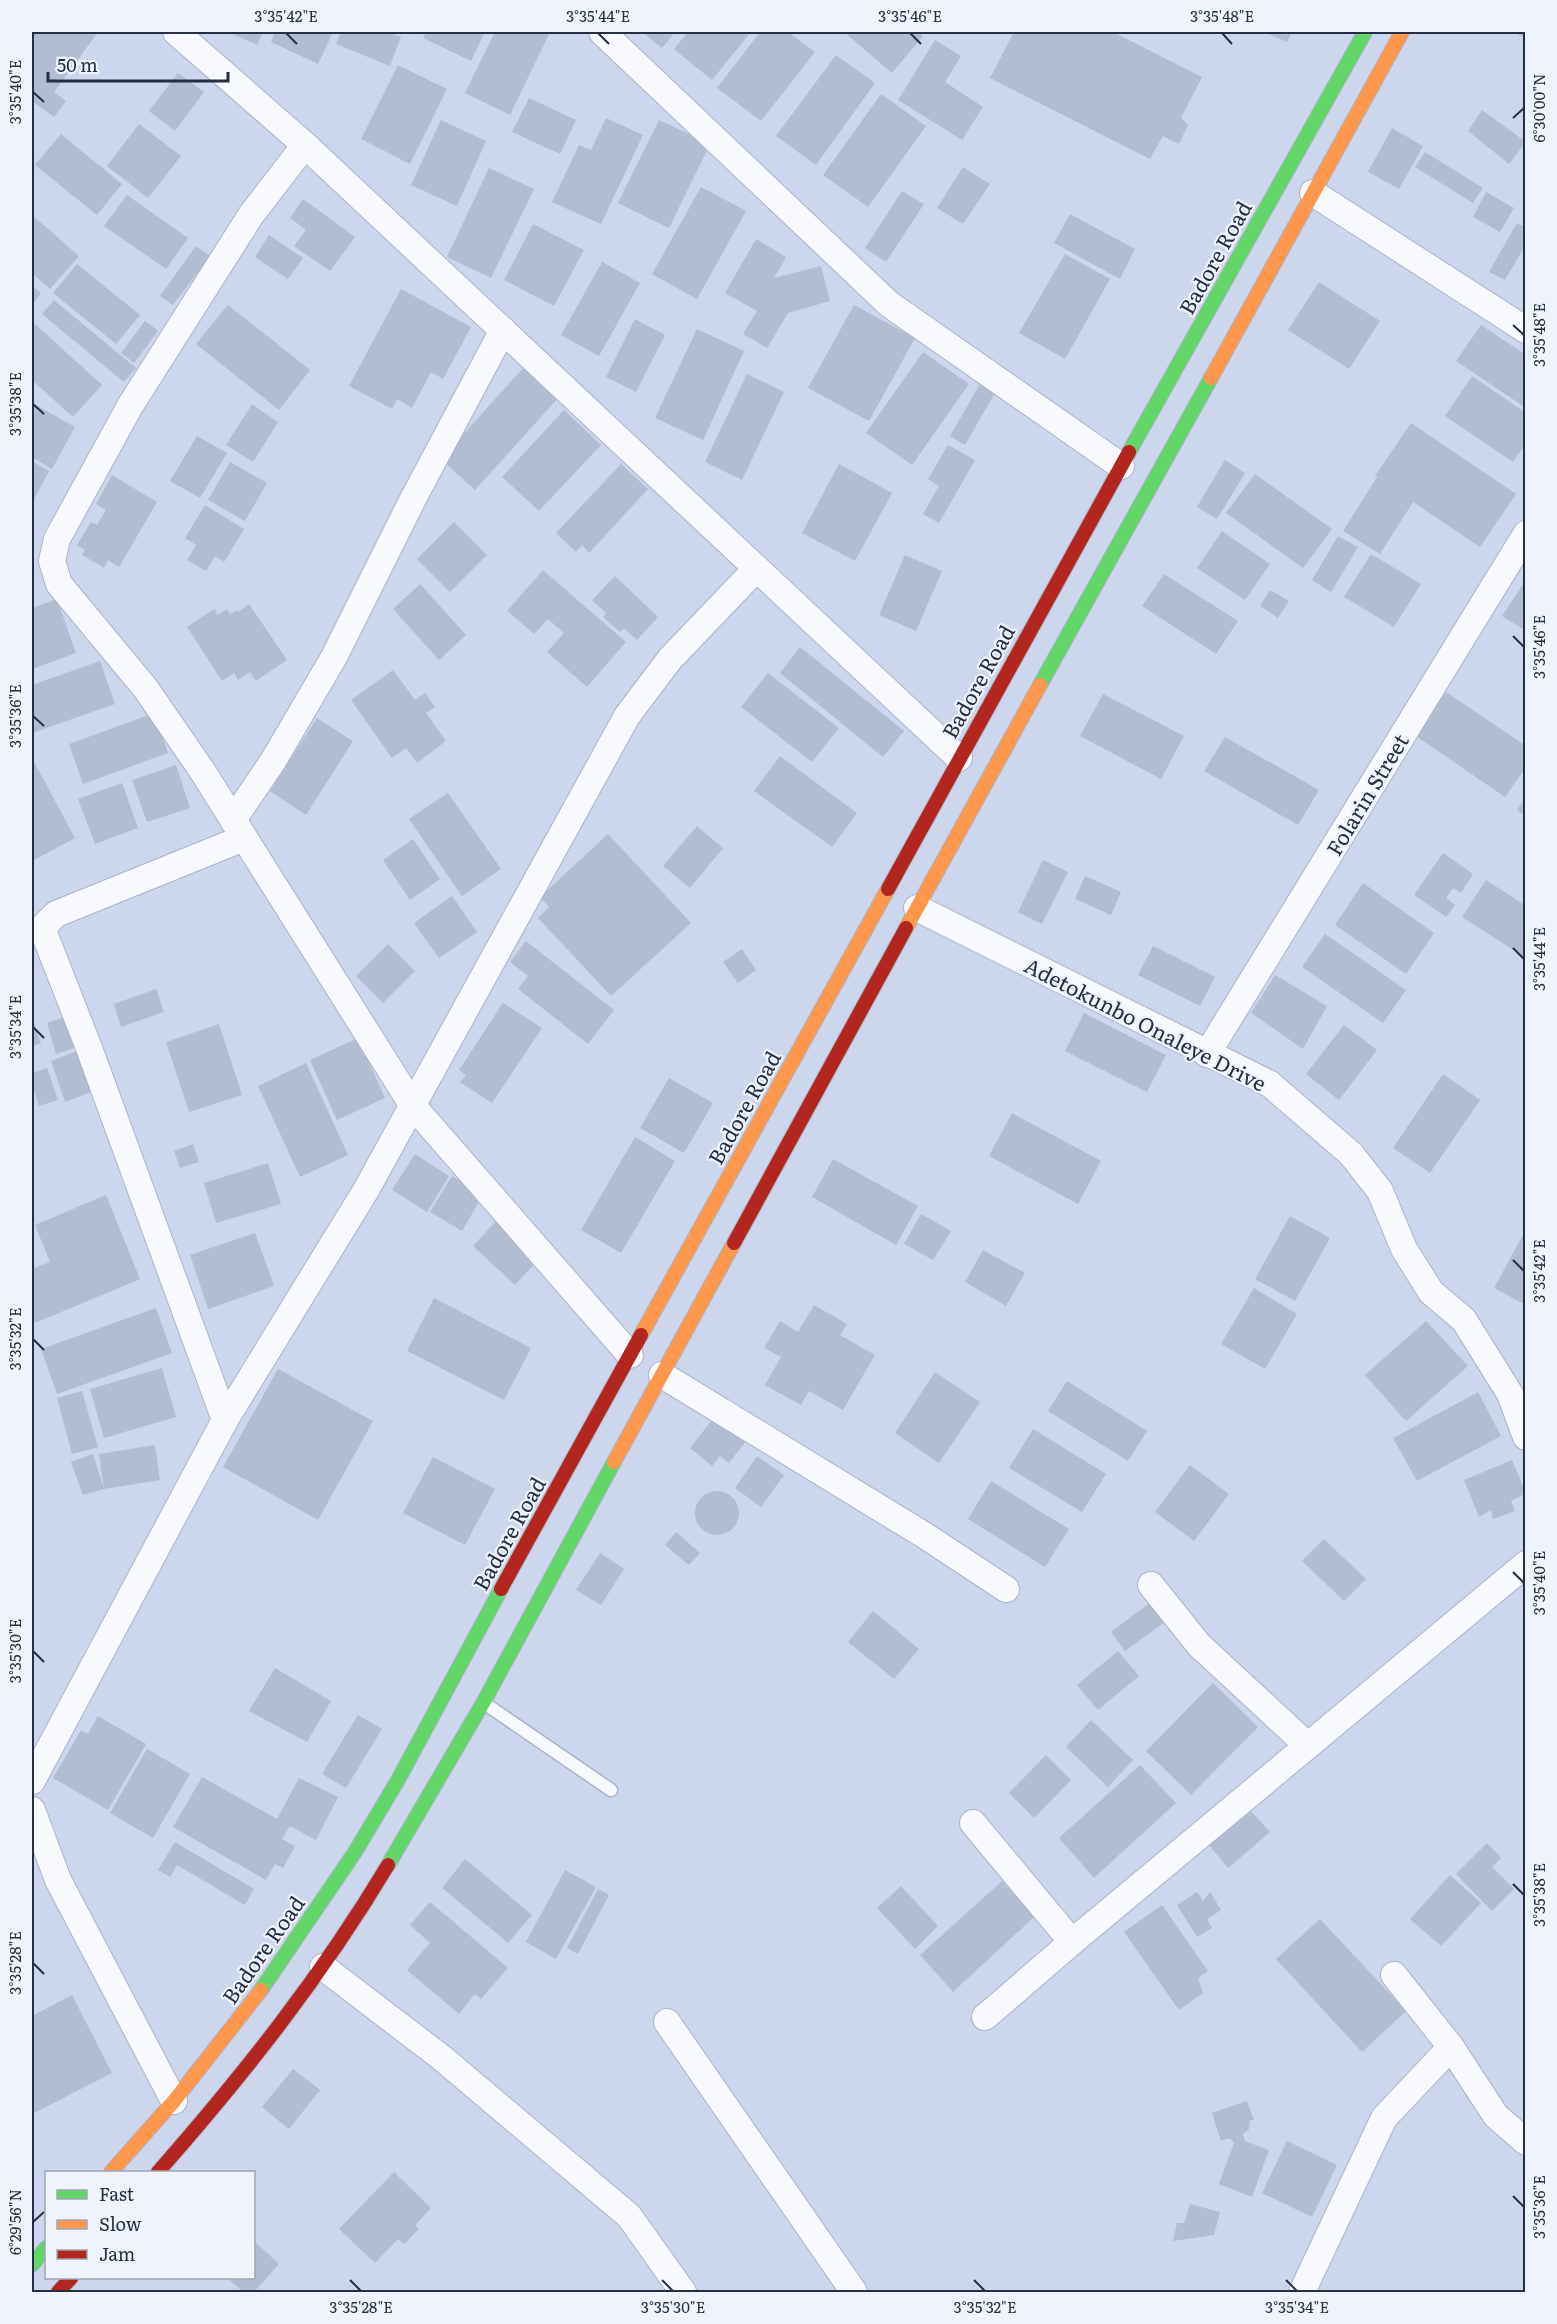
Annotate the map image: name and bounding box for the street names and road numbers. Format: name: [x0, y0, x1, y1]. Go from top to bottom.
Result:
street label: Badore Road: [1170, 194, 1258, 319]
street label: Badore Road: [933, 618, 1021, 743]
street label: Folarin Street: [1317, 727, 1415, 861]
street label: Adetokunbo Onaleye Drive: [1020, 948, 1272, 1098]
street label: Badore Road: [699, 1044, 787, 1169]
street label: Badore Road: [464, 1470, 552, 1595]
street label: Badore Road: [213, 1889, 311, 2009]

